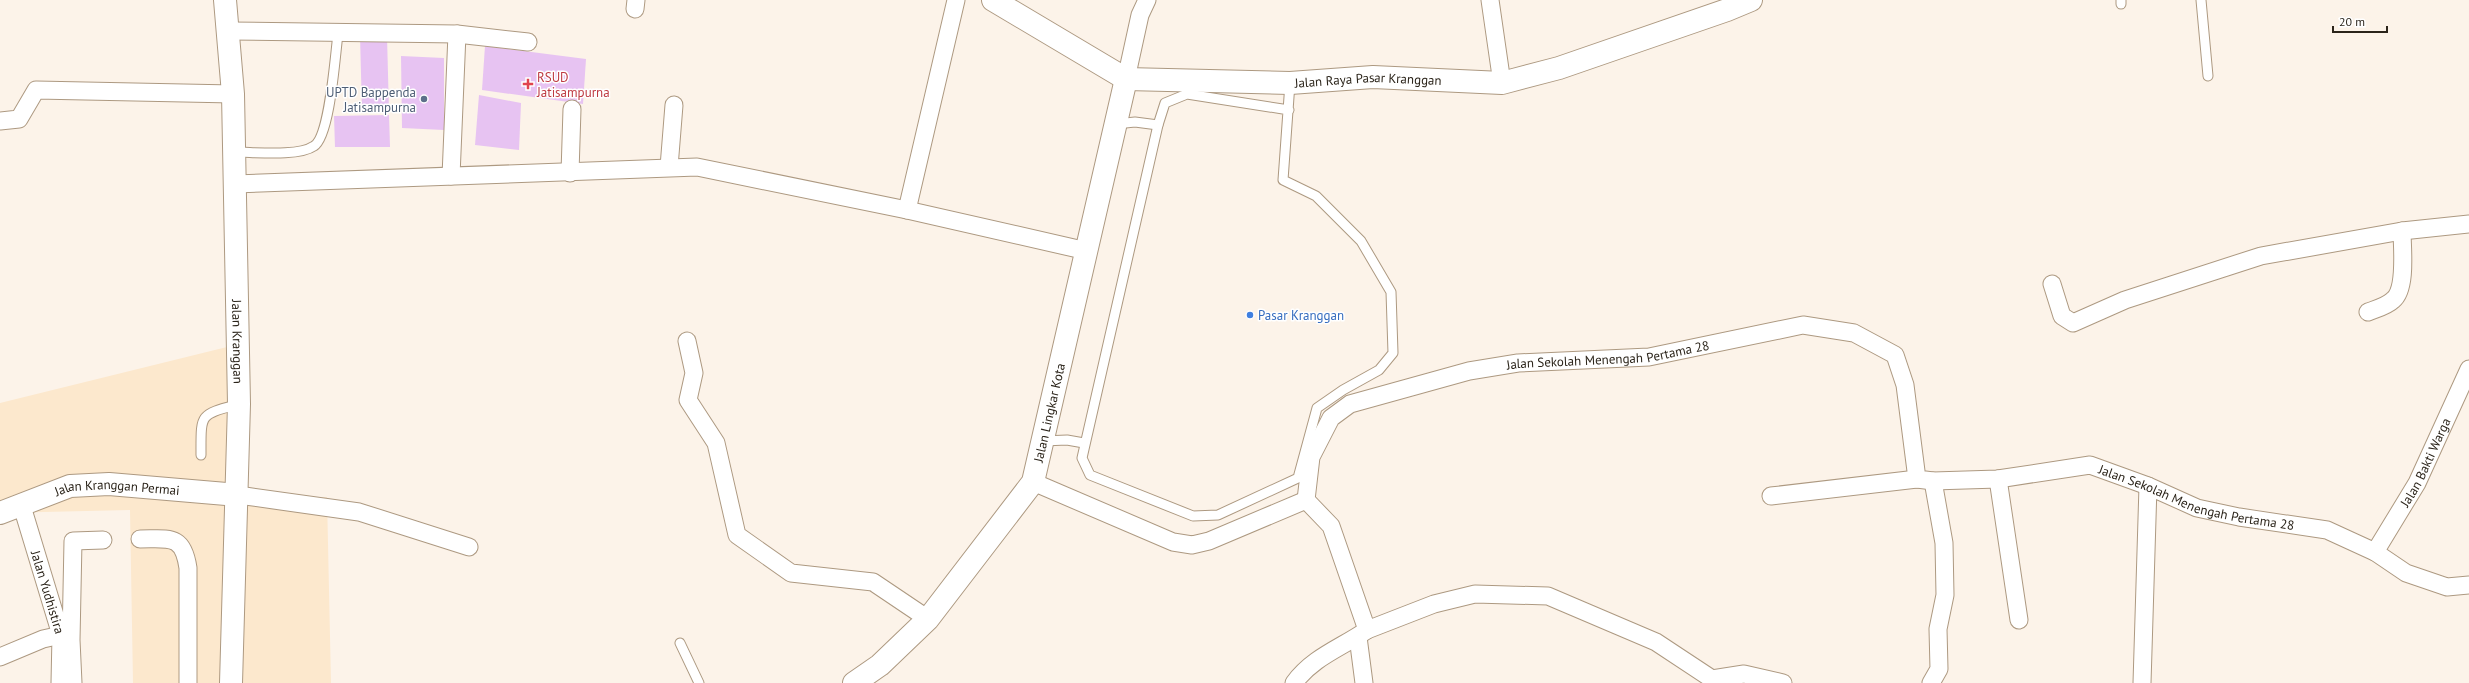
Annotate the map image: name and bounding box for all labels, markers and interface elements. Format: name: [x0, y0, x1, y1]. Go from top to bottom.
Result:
scale bar: [2333, 8, 2387, 34]
text: 20 m: [2339, 14, 2365, 29]
street label: Jalan Raya Pasar Kranggan: [1293, 68, 1442, 91]
place label: RSUD Jatisampurna: [536, 69, 610, 101]
marker: RSUD Jatisampurna: [522, 78, 534, 90]
place label: UPTD Bappenda Jatisampurna: [326, 84, 416, 116]
marker: UPTD Bappenda Jatisampurna: [419, 94, 429, 104]
street label: Jalan Kranggan: [228, 298, 247, 384]
place label: Pasar Kranggan: [1258, 307, 1344, 324]
marker: Pasar Kranggan: [1245, 310, 1255, 320]
street label: Jalan Sekolah Menengah Pertama 28: [1504, 336, 1711, 373]
street label: Jalan Lingkar Kota: [1029, 361, 1069, 465]
street label: Jalan Bakti Warga: [2396, 415, 2454, 511]
street label: Jalan Sekolah Menengah Pertama 28: [2096, 460, 2295, 534]
street label: Jalan Kranggan Permai: [51, 475, 180, 500]
street label: Jalan Yudhistira: [27, 547, 69, 636]

